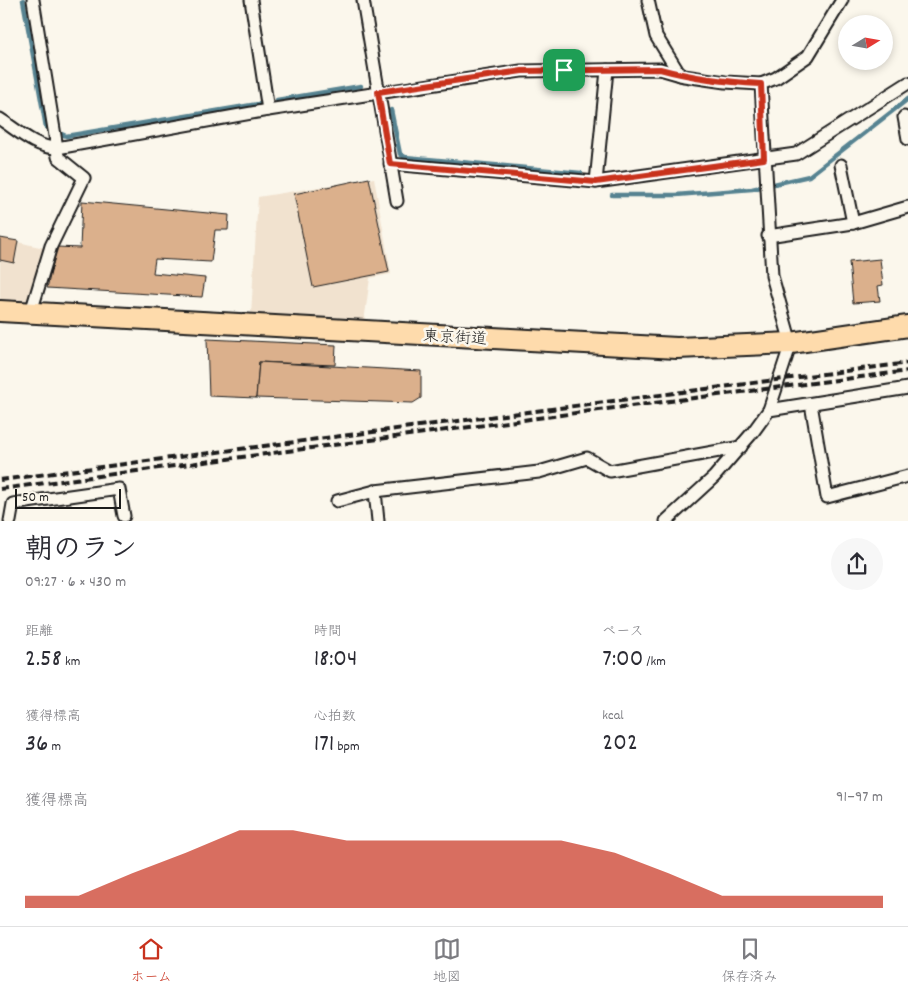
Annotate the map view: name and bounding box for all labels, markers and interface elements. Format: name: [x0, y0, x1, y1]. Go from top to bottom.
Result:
north arrow: [838, 15, 892, 70]
map controls: [838, 15, 893, 70]
pin: [543, 49, 585, 91]
icon: arrive: [550, 56, 578, 84]
street label: 東京街道: [422, 325, 487, 352]
scale bar: [15, 486, 121, 509]
text: 50 m: [22, 488, 49, 508]
text: 朝のラン: [25, 532, 137, 572]
button: share: [831, 538, 883, 590]
text: 09:27 · 6 × 430 m: [25, 571, 126, 594]
text: 距離: [25, 622, 53, 642]
text: 時間: [314, 622, 342, 642]
text: ペース: [602, 622, 644, 642]
text: 2.58: [25, 642, 62, 678]
text: 18:04: [314, 642, 357, 678]
text: 7:00: [602, 642, 643, 678]
text: km: [62, 652, 80, 672]
text: /km: [643, 652, 666, 672]
text: kcal: [602, 706, 624, 726]
text: 獲得標高: [25, 707, 81, 727]
text: 心拍数: [314, 707, 356, 727]
text: 202: [602, 726, 638, 762]
text: 36: [25, 727, 48, 763]
text: 171: [314, 727, 334, 763]
text: m: [48, 737, 61, 757]
text: bpm: [334, 737, 360, 757]
text: 91–97 m: [836, 786, 883, 809]
text: 獲得標高: [25, 790, 89, 813]
tab: ホーム: [130, 935, 172, 988]
tab: 地図: [433, 935, 461, 988]
tab: 保存済み: [722, 935, 778, 988]

